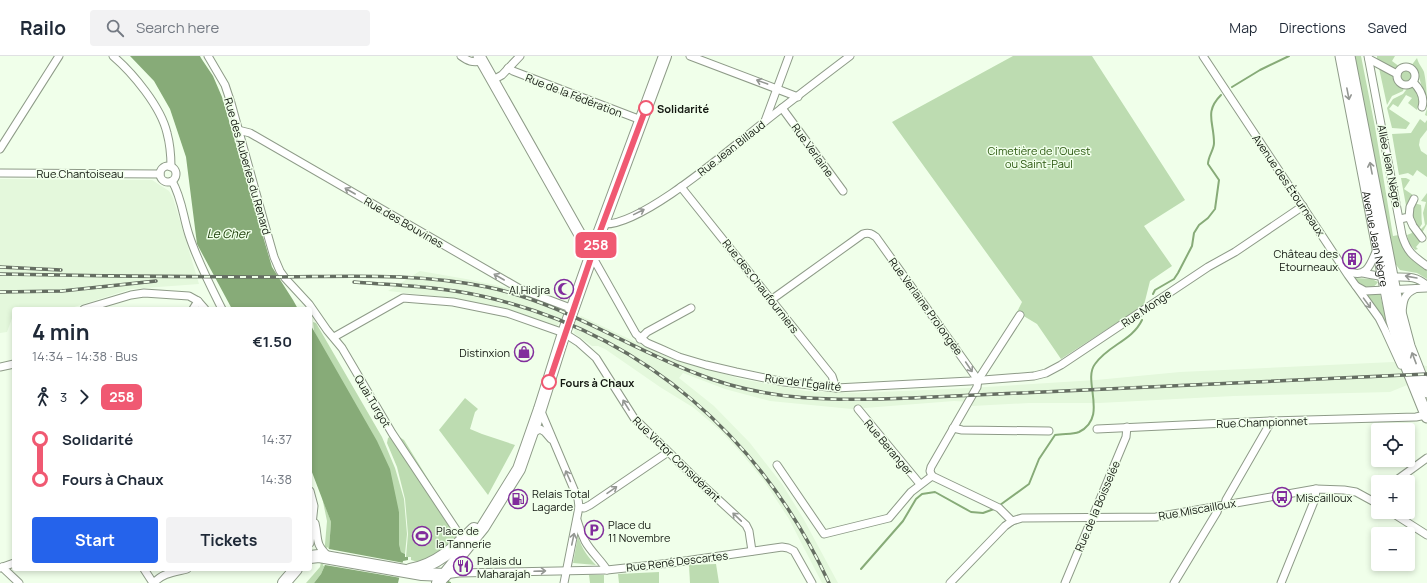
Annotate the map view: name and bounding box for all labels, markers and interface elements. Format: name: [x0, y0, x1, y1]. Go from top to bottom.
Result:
search box: [90, 10, 370, 46]
text: Railo: [20, 15, 66, 41]
icon: search: [104, 17, 126, 39]
text: Search here: [136, 17, 219, 38]
text: Map: [1229, 18, 1257, 37]
text: Directions: [1279, 18, 1346, 37]
text: Saved: [1368, 18, 1407, 37]
street label: Rue de la Fédération: [523, 70, 625, 120]
one-way arrow: [756, 78, 768, 86]
one-way arrow: [1344, 87, 1352, 100]
street label: Rue des Auberies du Renard: [221, 96, 275, 236]
marker: Solidarité: [638, 100, 654, 116]
place label: Solidarité: [657, 101, 710, 116]
street label: Rue Jean Billaud: [694, 117, 768, 179]
street label: Rue Verlaine: [789, 120, 838, 180]
street label: Allée Jean Nègre: [1375, 123, 1406, 209]
street label: Avenue des Étourneaux: [1249, 131, 1329, 239]
park label: Cimetière de l’Ouest ou Saint-Paul: [988, 143, 1090, 171]
one-way arrow: [1366, 162, 1374, 175]
street label: Rue Chantoiseau: [36, 166, 124, 181]
one-way arrow: [344, 186, 356, 194]
street label: Avenue Jean Nègre: [1360, 190, 1393, 288]
street label: Rue des Bouvines: [361, 193, 447, 251]
one-way arrow: [633, 208, 645, 215]
water label: Le Cher: [207, 225, 251, 242]
line badge: 258: [573, 232, 619, 258]
text: 258: [583, 235, 609, 254]
street label: Rue des Chaufourniers: [719, 236, 803, 336]
place label: Château des Etourneaux: [1273, 246, 1338, 274]
building icon: Château des Etourneaux: [1341, 248, 1363, 270]
street label: Rue Verlaine Prolongée: [886, 254, 967, 358]
one-way arrow: [493, 272, 505, 280]
one-way arrow: [1405, 273, 1418, 281]
mosque icon: Al Hidjra: [553, 278, 575, 300]
place label: Al Hidjra: [509, 282, 550, 297]
street label: Rue Monge: [1118, 285, 1174, 330]
one-way arrow: [1363, 297, 1372, 308]
text: 4 min: [32, 317, 90, 347]
text: €1.50: [253, 331, 292, 352]
shop icon: Distinxion: [513, 341, 535, 363]
place label: Distinxion: [459, 345, 510, 360]
text: 14:34 – 14:38 · Bus: [32, 347, 138, 365]
one-way arrow: [1409, 352, 1417, 364]
one-way arrow: [966, 361, 974, 373]
street label: Rue de l'Égalité: [764, 370, 843, 394]
street label: Quai Turgot: [351, 372, 395, 430]
marker: Fours à Chaux: [541, 374, 557, 390]
place label: Fours à Chaux: [560, 375, 634, 390]
icon: walk: [32, 386, 54, 408]
icon: forward: [73, 386, 95, 408]
text: 258: [109, 387, 134, 406]
text: 3: [60, 388, 67, 406]
one-way arrow: [622, 400, 630, 411]
street label: Rue Victor Considérant: [630, 413, 724, 505]
street label: Rue Championnet: [1216, 413, 1308, 431]
street label: Rue Beranger: [861, 416, 917, 478]
map controls: [1371, 423, 1415, 571]
button: locate: [1371, 423, 1415, 467]
text: Solidarité: [62, 429, 133, 450]
text: 14:37: [262, 430, 292, 448]
street label: Rue de la Boisselée: [1071, 458, 1123, 554]
text: Fours à Chaux: [62, 469, 164, 490]
text: 14:38: [261, 470, 292, 488]
one-way arrow: [564, 471, 571, 483]
button: +: [1371, 475, 1415, 519]
place label: Relais Total Lagarde: [532, 486, 590, 514]
one-way arrow: [607, 486, 618, 494]
bus stop icon: Miscailloux: [1271, 486, 1293, 508]
fuel station icon: Relais Total Lagarde: [507, 488, 529, 510]
place label: Miscailloux: [1296, 490, 1352, 505]
street label: Rue Miscailloux: [1157, 495, 1237, 523]
one-way arrow: [732, 512, 742, 522]
button: Start: [32, 517, 158, 563]
button: Tickets: [166, 517, 292, 563]
place label: Place du 11 Novembre: [608, 517, 671, 545]
parking icon: Place du 11 Novembre: [583, 519, 605, 541]
place label: Place de la Tannerie: [436, 523, 492, 551]
sports icon: Place de la Tannerie: [411, 525, 433, 547]
button: −: [1371, 527, 1415, 571]
one-way arrow: [569, 532, 577, 545]
street label: Rue René Descartes: [625, 547, 729, 575]
place label: Palais du Maharajah: [477, 553, 530, 581]
restaurant icon: Palais du Maharajah: [452, 555, 474, 577]
one-way arrow: [533, 567, 546, 574]

